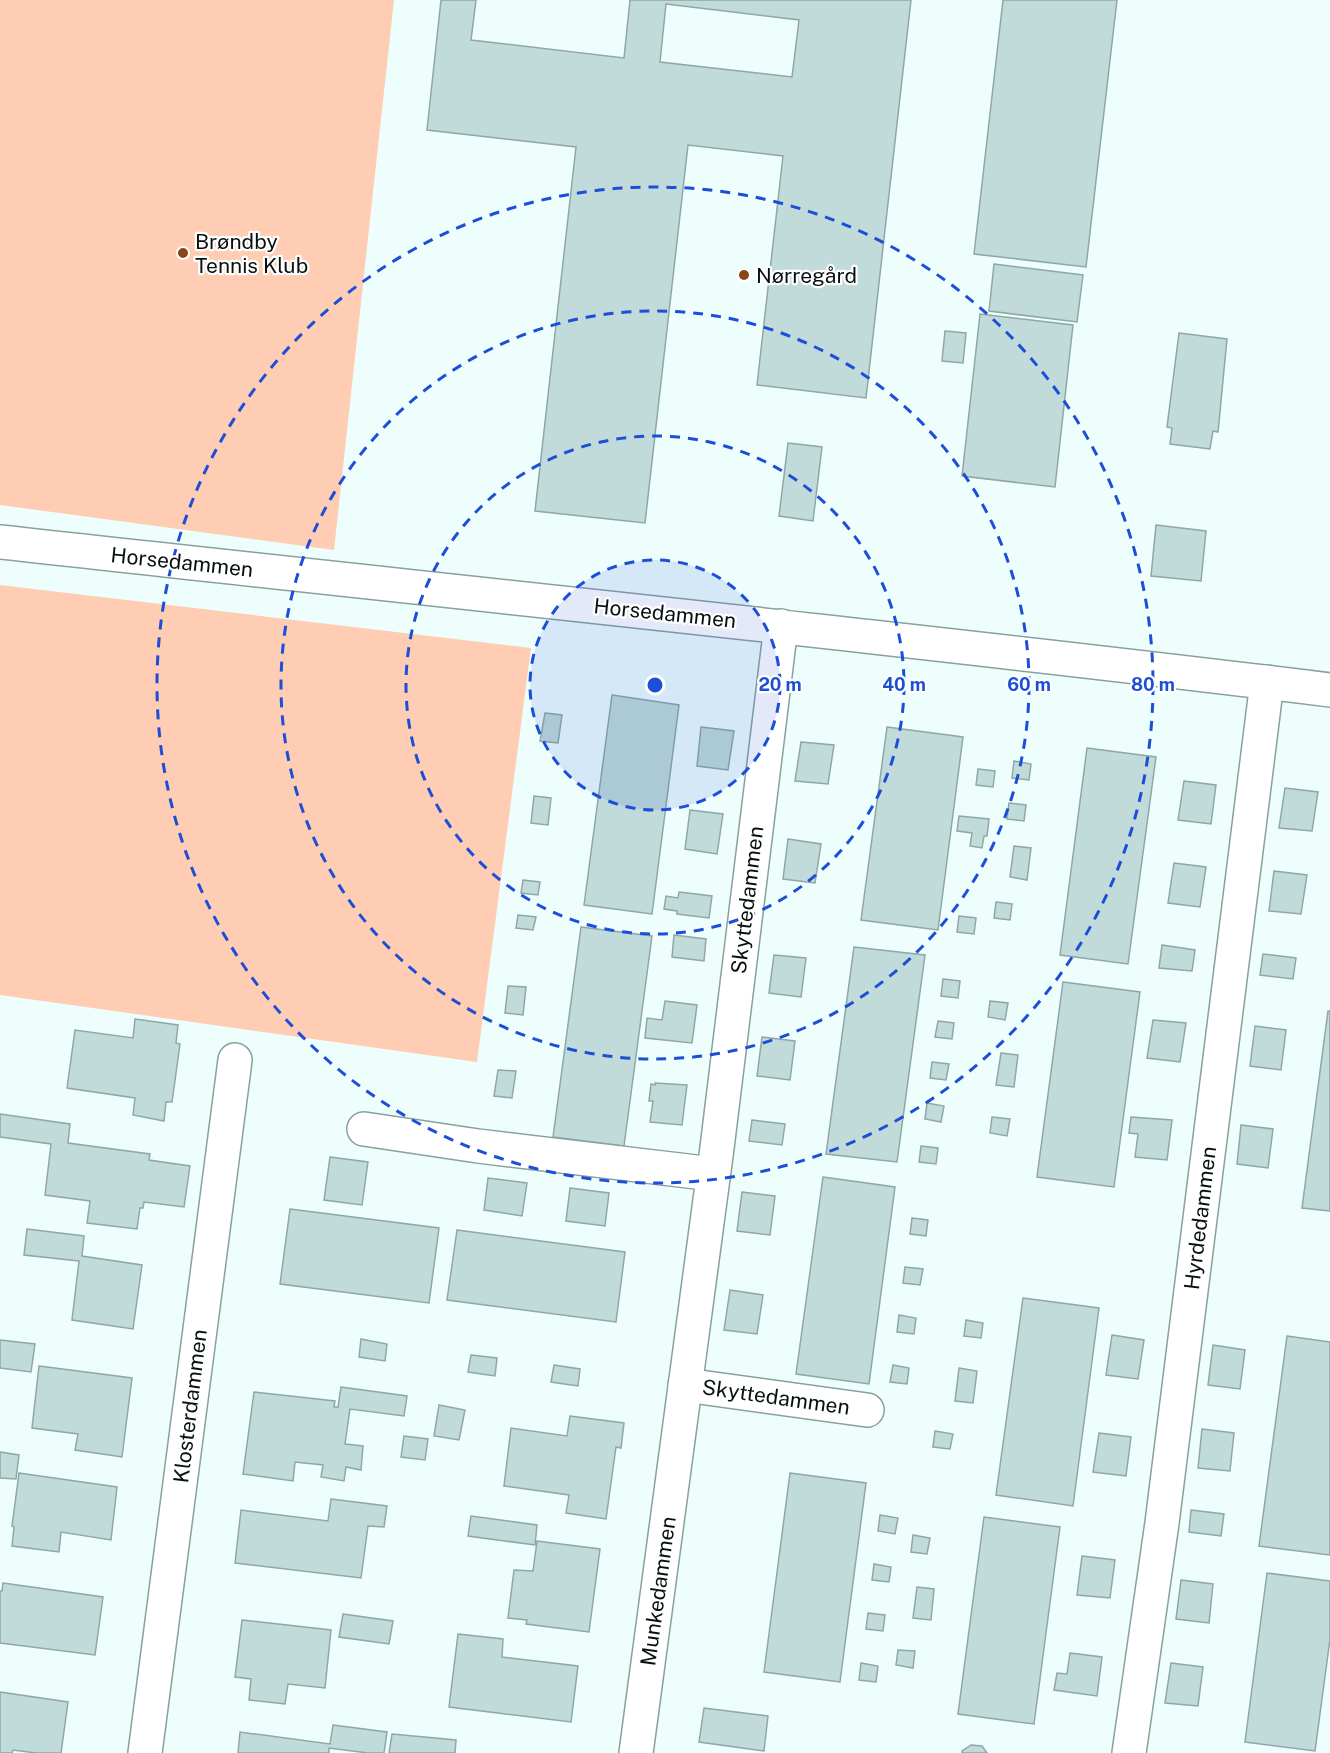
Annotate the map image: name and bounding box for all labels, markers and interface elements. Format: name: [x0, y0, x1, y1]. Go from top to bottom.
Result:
place label: Brøndby Tennis Klub: [195, 229, 308, 278]
marker: Brøndby Tennis Klub: [176, 246, 190, 260]
place label: Nørregård: [756, 263, 857, 288]
marker: Nørregård: [737, 268, 751, 282]
street label: Horsedammen: [110, 542, 254, 582]
street label: Horsedammen: [593, 593, 737, 633]
text: 20 m: [758, 674, 802, 695]
text: 40 m: [882, 674, 926, 695]
text: 60 m: [1007, 674, 1051, 695]
text: 80 m: [1131, 674, 1175, 695]
centre of rings: [645, 675, 665, 695]
street label: Skyttedammen: [726, 825, 768, 975]
street label: Hyrdedammen: [1179, 1145, 1221, 1291]
street label: Klosterdammen: [168, 1328, 212, 1484]
street label: Skyttedammen: [701, 1374, 851, 1420]
street label: Munkedammen: [635, 1515, 681, 1667]

